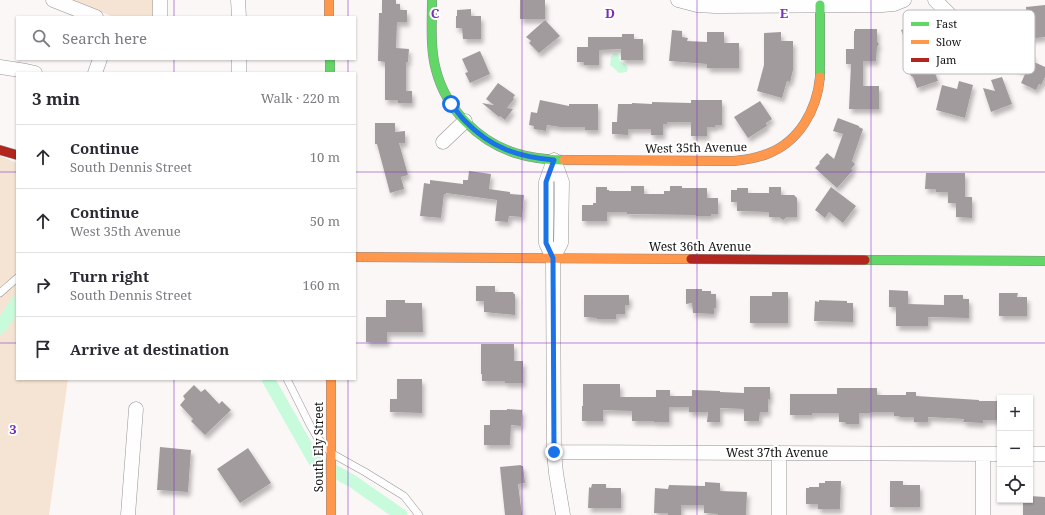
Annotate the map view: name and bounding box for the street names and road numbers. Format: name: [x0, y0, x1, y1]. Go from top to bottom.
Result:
street label: West 35th Avenue: [645, 138, 747, 157]
street label: West 36th Avenue: [649, 238, 751, 255]
street label: South Ely Street: [310, 402, 327, 492]
street label: West 37th Avenue: [726, 444, 828, 461]

